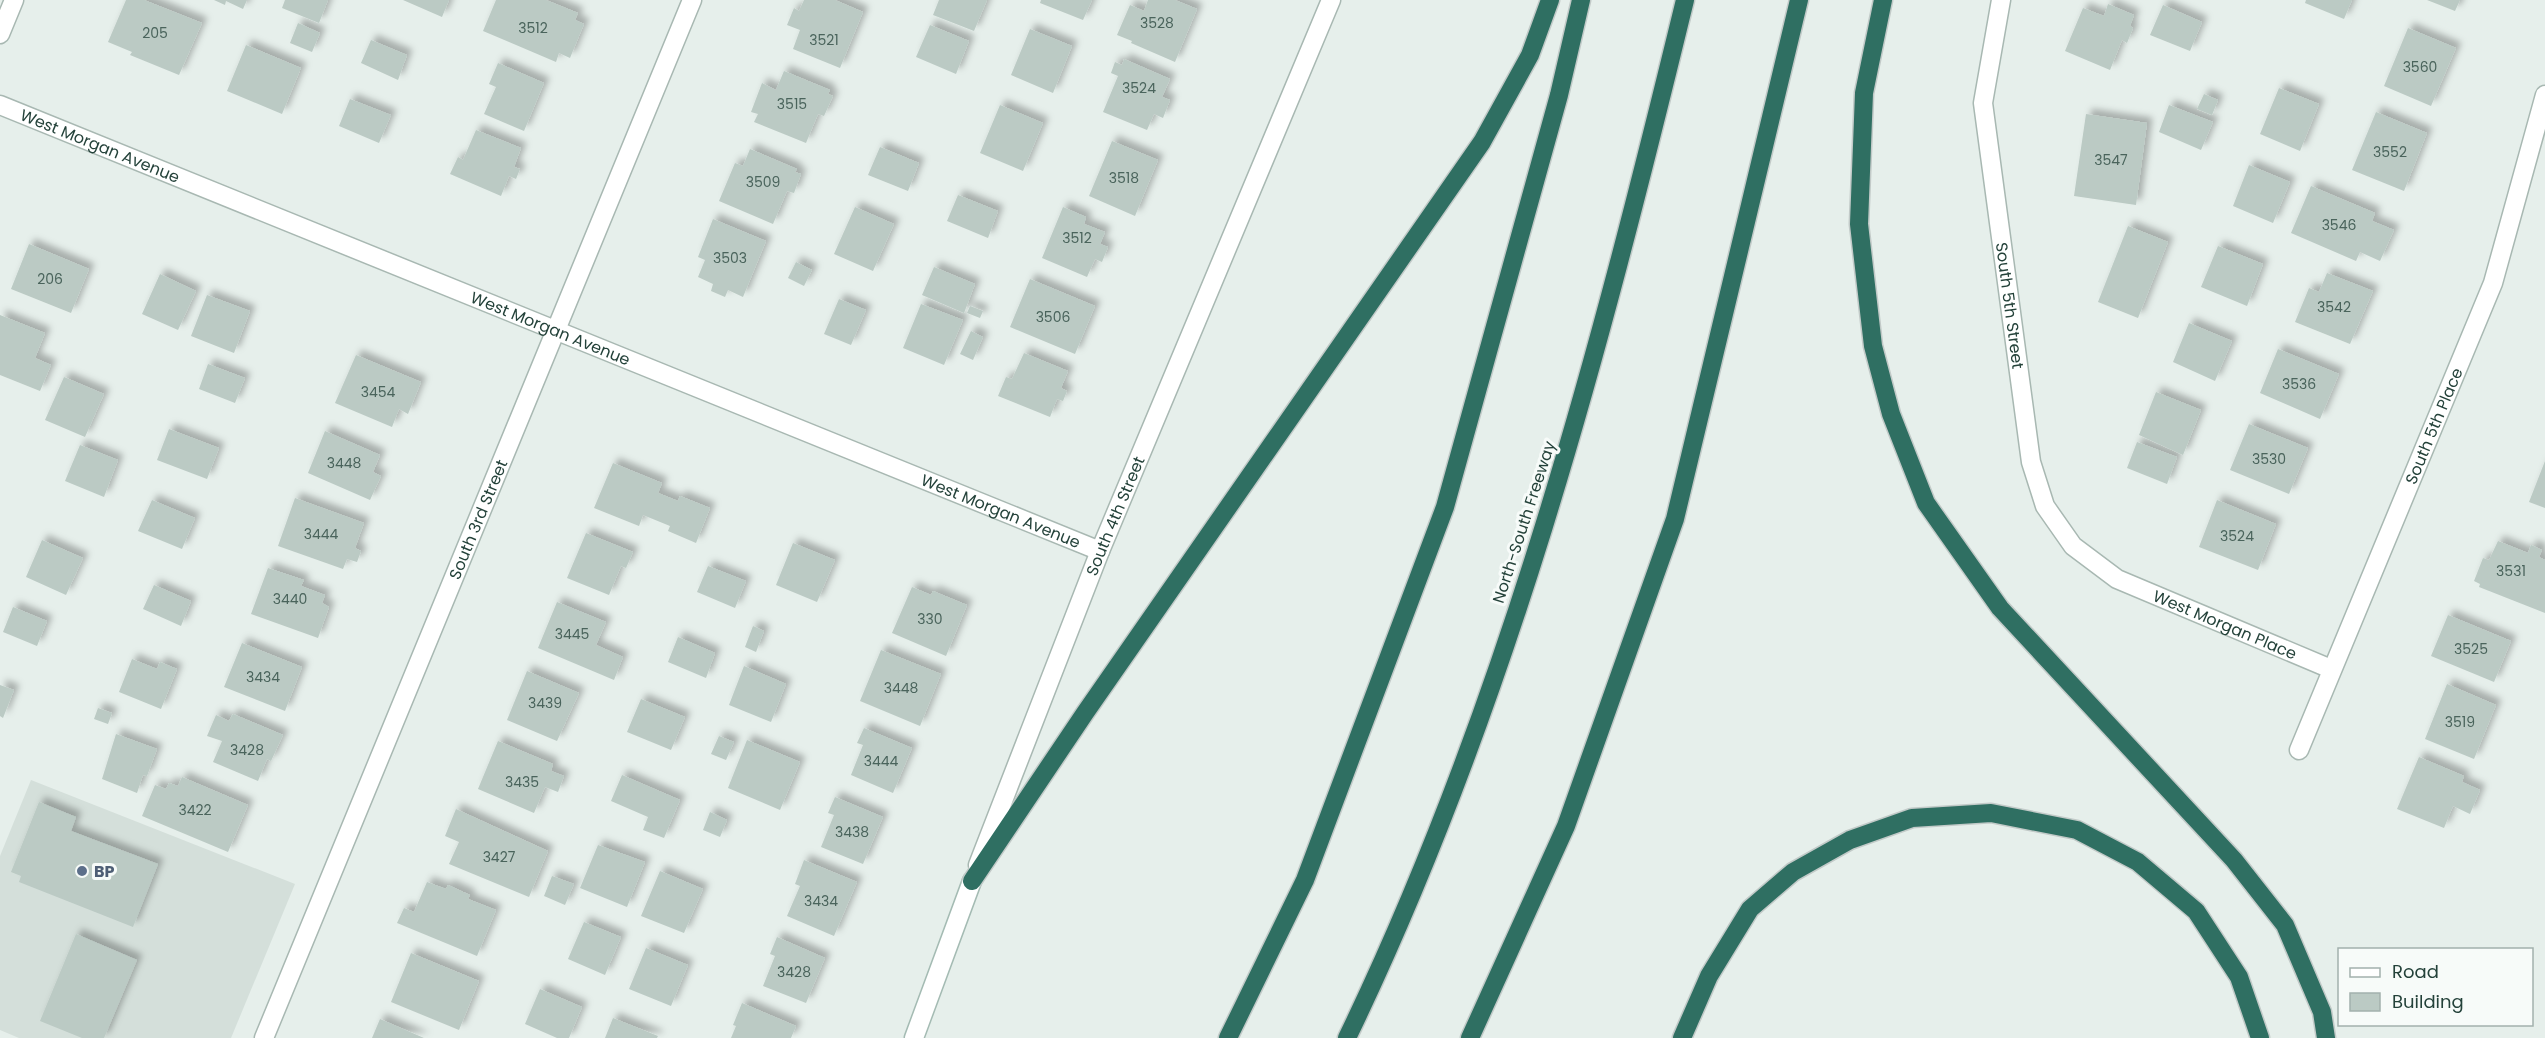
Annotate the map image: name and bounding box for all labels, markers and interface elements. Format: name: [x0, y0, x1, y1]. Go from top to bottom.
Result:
house number: 3528: [1140, 13, 1174, 33]
house number: 3512: [518, 18, 548, 38]
house number: 205: [142, 23, 168, 43]
house number: 3521: [809, 30, 839, 50]
house number: 3560: [2403, 57, 2437, 77]
house number: 3524: [1122, 78, 1156, 98]
house number: 3515: [777, 94, 807, 114]
street label: West Morgan Avenue: [17, 103, 183, 188]
house number: 3552: [2373, 142, 2407, 162]
house number: 3547: [2094, 150, 2128, 170]
house number: 3518: [1109, 168, 1139, 188]
house number: 3509: [746, 172, 780, 192]
house number: 3546: [2322, 215, 2356, 235]
house number: 3512: [1062, 228, 1092, 248]
street label: South 5th Street: [1990, 241, 2030, 371]
house number: 3503: [713, 248, 747, 268]
house number: 206: [37, 269, 63, 289]
street label: West Morgan Avenue: [467, 286, 634, 371]
house number: 3542: [2317, 297, 2351, 317]
house number: 3506: [1036, 307, 1070, 327]
street label: South 5th Place: [2399, 364, 2468, 488]
house number: 3536: [2282, 374, 2316, 394]
house number: 3454: [361, 382, 396, 402]
street label: North-South Freeway: [1487, 438, 1561, 606]
house number: 3530: [2252, 449, 2286, 469]
street label: South 4th Street: [1080, 452, 1150, 579]
house number: 3448: [327, 453, 362, 473]
street label: South 3rd Street: [443, 456, 513, 583]
street label: West Morgan Avenue: [918, 468, 1084, 553]
house number: 3444: [304, 524, 339, 544]
house number: 3524: [2220, 526, 2254, 546]
house number: 3531: [2496, 561, 2526, 581]
street label: West Morgan Place: [2150, 584, 2301, 665]
house number: 3440: [273, 589, 307, 609]
house number: 330: [917, 609, 943, 629]
house number: 3445: [555, 624, 589, 644]
house number: 3525: [2454, 639, 2488, 659]
house number: 3434: [246, 667, 280, 687]
house number: 3448: [884, 678, 919, 698]
house number: 3439: [528, 693, 562, 713]
house number: 3519: [2445, 712, 2475, 732]
house number: 3428: [230, 740, 264, 760]
house number: 3444: [864, 751, 899, 771]
house number: 3435: [505, 772, 539, 792]
house number: 3422: [178, 800, 212, 820]
house number: 3438: [835, 822, 869, 842]
house number: 3427: [483, 847, 516, 867]
place label: BP: [94, 860, 115, 883]
marker: BP: [75, 864, 89, 878]
house number: 3434: [804, 891, 838, 911]
legend: [2338, 948, 2533, 1026]
text: Road: [2392, 959, 2439, 984]
house number: 3428: [777, 962, 811, 982]
text: Building: [2392, 989, 2464, 1014]

